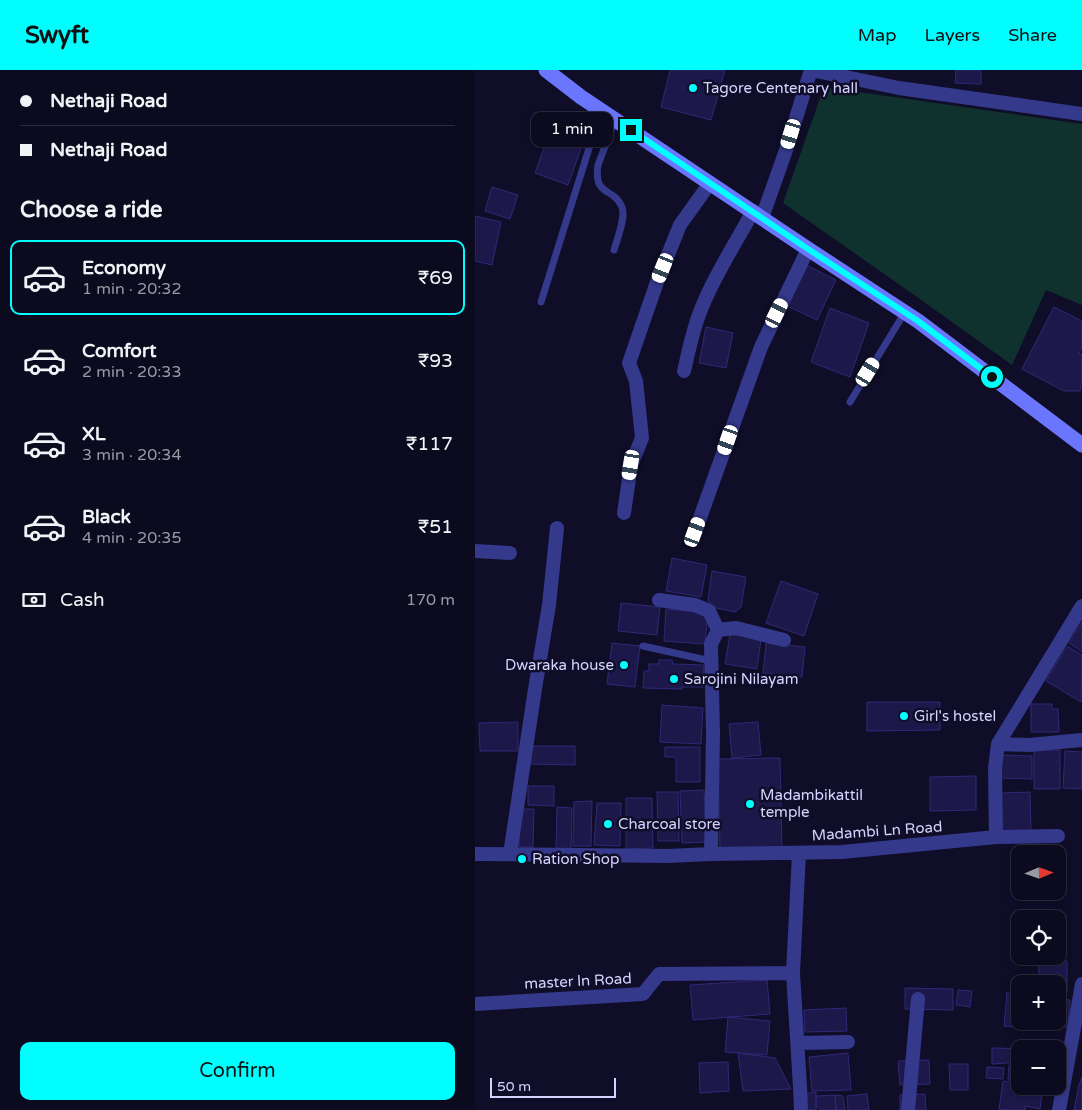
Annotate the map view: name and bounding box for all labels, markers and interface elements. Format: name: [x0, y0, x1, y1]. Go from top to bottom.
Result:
text: Swyft: [25, 21, 89, 50]
text: Map: [858, 24, 897, 46]
text: Layers: [925, 24, 980, 46]
text: Share: [1008, 24, 1057, 46]
place label: Tagore Centenary hall: [703, 79, 858, 97]
marker: Tagore Centenary hall: [687, 82, 699, 94]
text: Nethaji Road: [50, 90, 168, 112]
callout: 1 min: [531, 112, 613, 148]
car: [779, 117, 802, 151]
text: 1 min: [551, 119, 593, 139]
route end: [620, 119, 642, 141]
text: Nethaji Road: [50, 139, 168, 161]
text: Choose a ride: [20, 197, 163, 223]
car: [650, 251, 675, 285]
icon: car: [22, 255, 67, 300]
text: Economy: [82, 257, 166, 279]
text: ₹69: [418, 267, 453, 289]
text: 1 min · 20:32: [82, 279, 181, 299]
car: [763, 296, 790, 330]
icon: car: [22, 338, 67, 383]
text: Comfort: [82, 340, 156, 362]
text: ₹93: [418, 350, 453, 372]
car: [853, 355, 882, 389]
text: 2 min · 20:33: [82, 362, 181, 382]
route start: [981, 366, 1003, 388]
icon: car: [22, 421, 67, 466]
text: XL: [82, 423, 106, 445]
car: [716, 423, 739, 457]
text: ₹117: [406, 433, 453, 455]
text: 3 min · 20:34: [82, 445, 181, 465]
car: [621, 449, 640, 481]
icon: car: [22, 504, 67, 549]
text: Black: [82, 506, 131, 528]
car: [682, 515, 707, 549]
text: ₹51: [418, 516, 453, 538]
text: 4 min · 20:35: [82, 528, 181, 548]
icon: cash: [20, 586, 48, 614]
text: Cash: [60, 589, 105, 611]
text: 170 m: [406, 590, 455, 610]
place label: Dwaraka house: [505, 656, 614, 674]
marker: Dwaraka house: [618, 659, 630, 671]
place label: Sarojini Nilayam: [684, 670, 798, 688]
marker: Sarojini Nilayam: [668, 673, 680, 685]
place label: Girl's hostel: [914, 707, 996, 725]
marker: Girl's hostel: [898, 710, 910, 722]
place label: Madambikattil temple: [760, 786, 863, 821]
marker: Madambikattil temple: [744, 798, 756, 810]
place label: Charcoal store: [618, 815, 721, 833]
street label: Madambi Ln Road: [811, 817, 943, 845]
marker: Charcoal store: [602, 818, 614, 830]
north arrow: [1011, 845, 1066, 900]
map controls: [1011, 845, 1066, 1095]
place label: Ration Shop: [532, 850, 619, 868]
marker: Ration Shop: [516, 853, 528, 865]
button: locate: [1011, 910, 1066, 965]
street label: master ln Road: [524, 969, 632, 993]
button: +: [1011, 975, 1066, 1030]
button: −: [1011, 1040, 1066, 1095]
button: Confirm: [20, 1042, 455, 1100]
scale bar: [490, 1075, 616, 1098]
text: 50 m: [497, 1078, 531, 1095]

